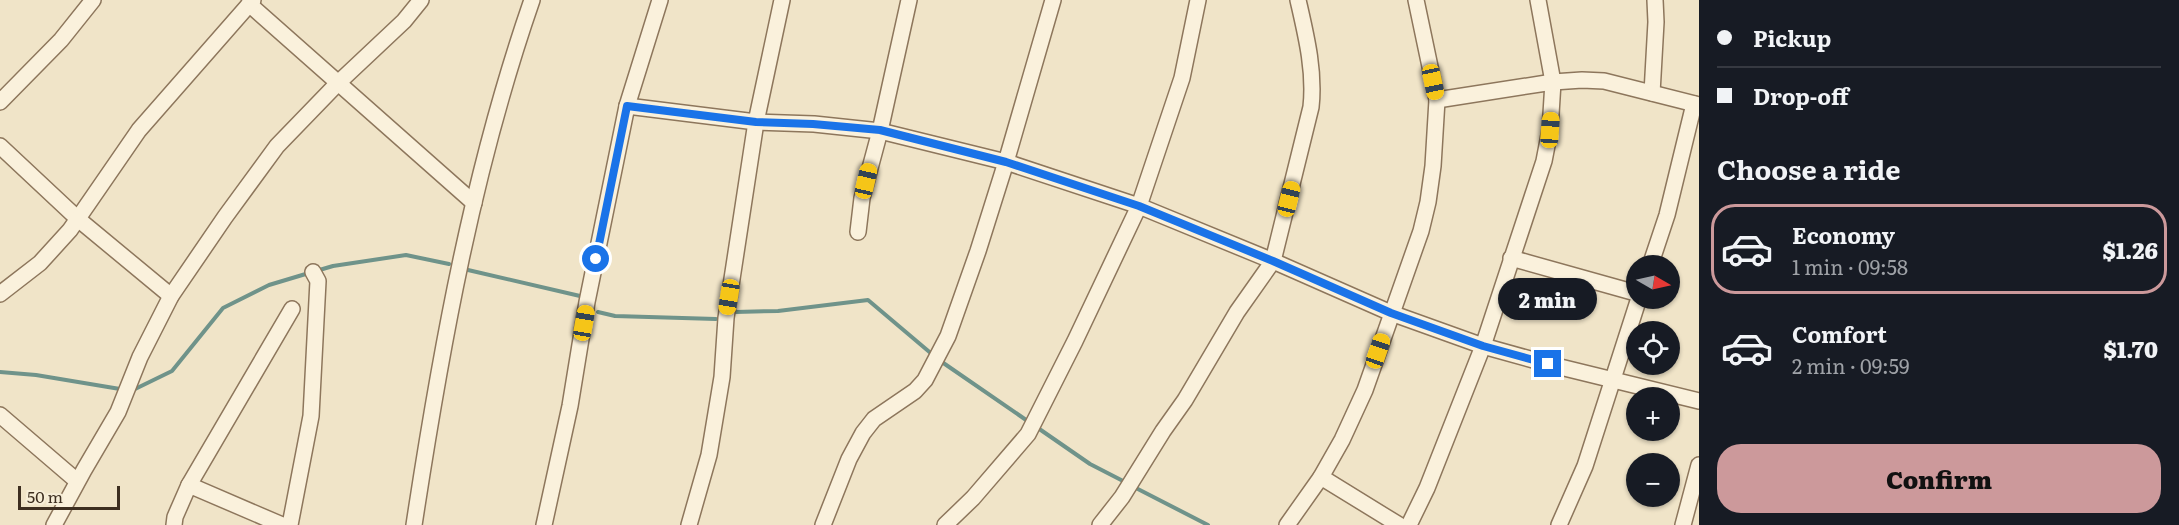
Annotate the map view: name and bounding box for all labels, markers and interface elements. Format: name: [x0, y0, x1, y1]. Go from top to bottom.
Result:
text: Pickup: [1753, 21, 1831, 54]
car: [1420, 63, 1446, 101]
text: Drop-off: [1753, 79, 1849, 112]
car: [1540, 111, 1560, 149]
text: Choose a ride: [1717, 148, 1900, 188]
car: [853, 161, 879, 201]
car: [1276, 179, 1302, 219]
text: Economy: [1792, 218, 1895, 251]
icon: car: [1720, 222, 1774, 276]
text: $1.26: [2102, 233, 2158, 266]
route start: [582, 245, 609, 272]
text: 1 min · 09:58: [1792, 251, 1908, 281]
north arrow: [1626, 255, 1680, 309]
map controls: [1626, 255, 1680, 507]
callout: 2 min: [1498, 277, 1598, 319]
car: [717, 278, 741, 316]
text: 2 min: [1519, 284, 1576, 314]
car: [572, 304, 596, 342]
text: Comfort: [1792, 317, 1887, 350]
button: locate: [1626, 321, 1680, 375]
icon: car: [1720, 321, 1774, 375]
car: [1364, 331, 1392, 371]
text: $1.70: [2103, 332, 2158, 365]
route end: [1534, 350, 1561, 377]
text: 2 min · 09:59: [1792, 350, 1909, 380]
button: +: [1626, 387, 1680, 441]
button: Confirm: [1717, 444, 2161, 513]
button: −: [1626, 453, 1680, 507]
scale bar: [18, 483, 120, 510]
text: 50 m: [27, 484, 63, 508]

